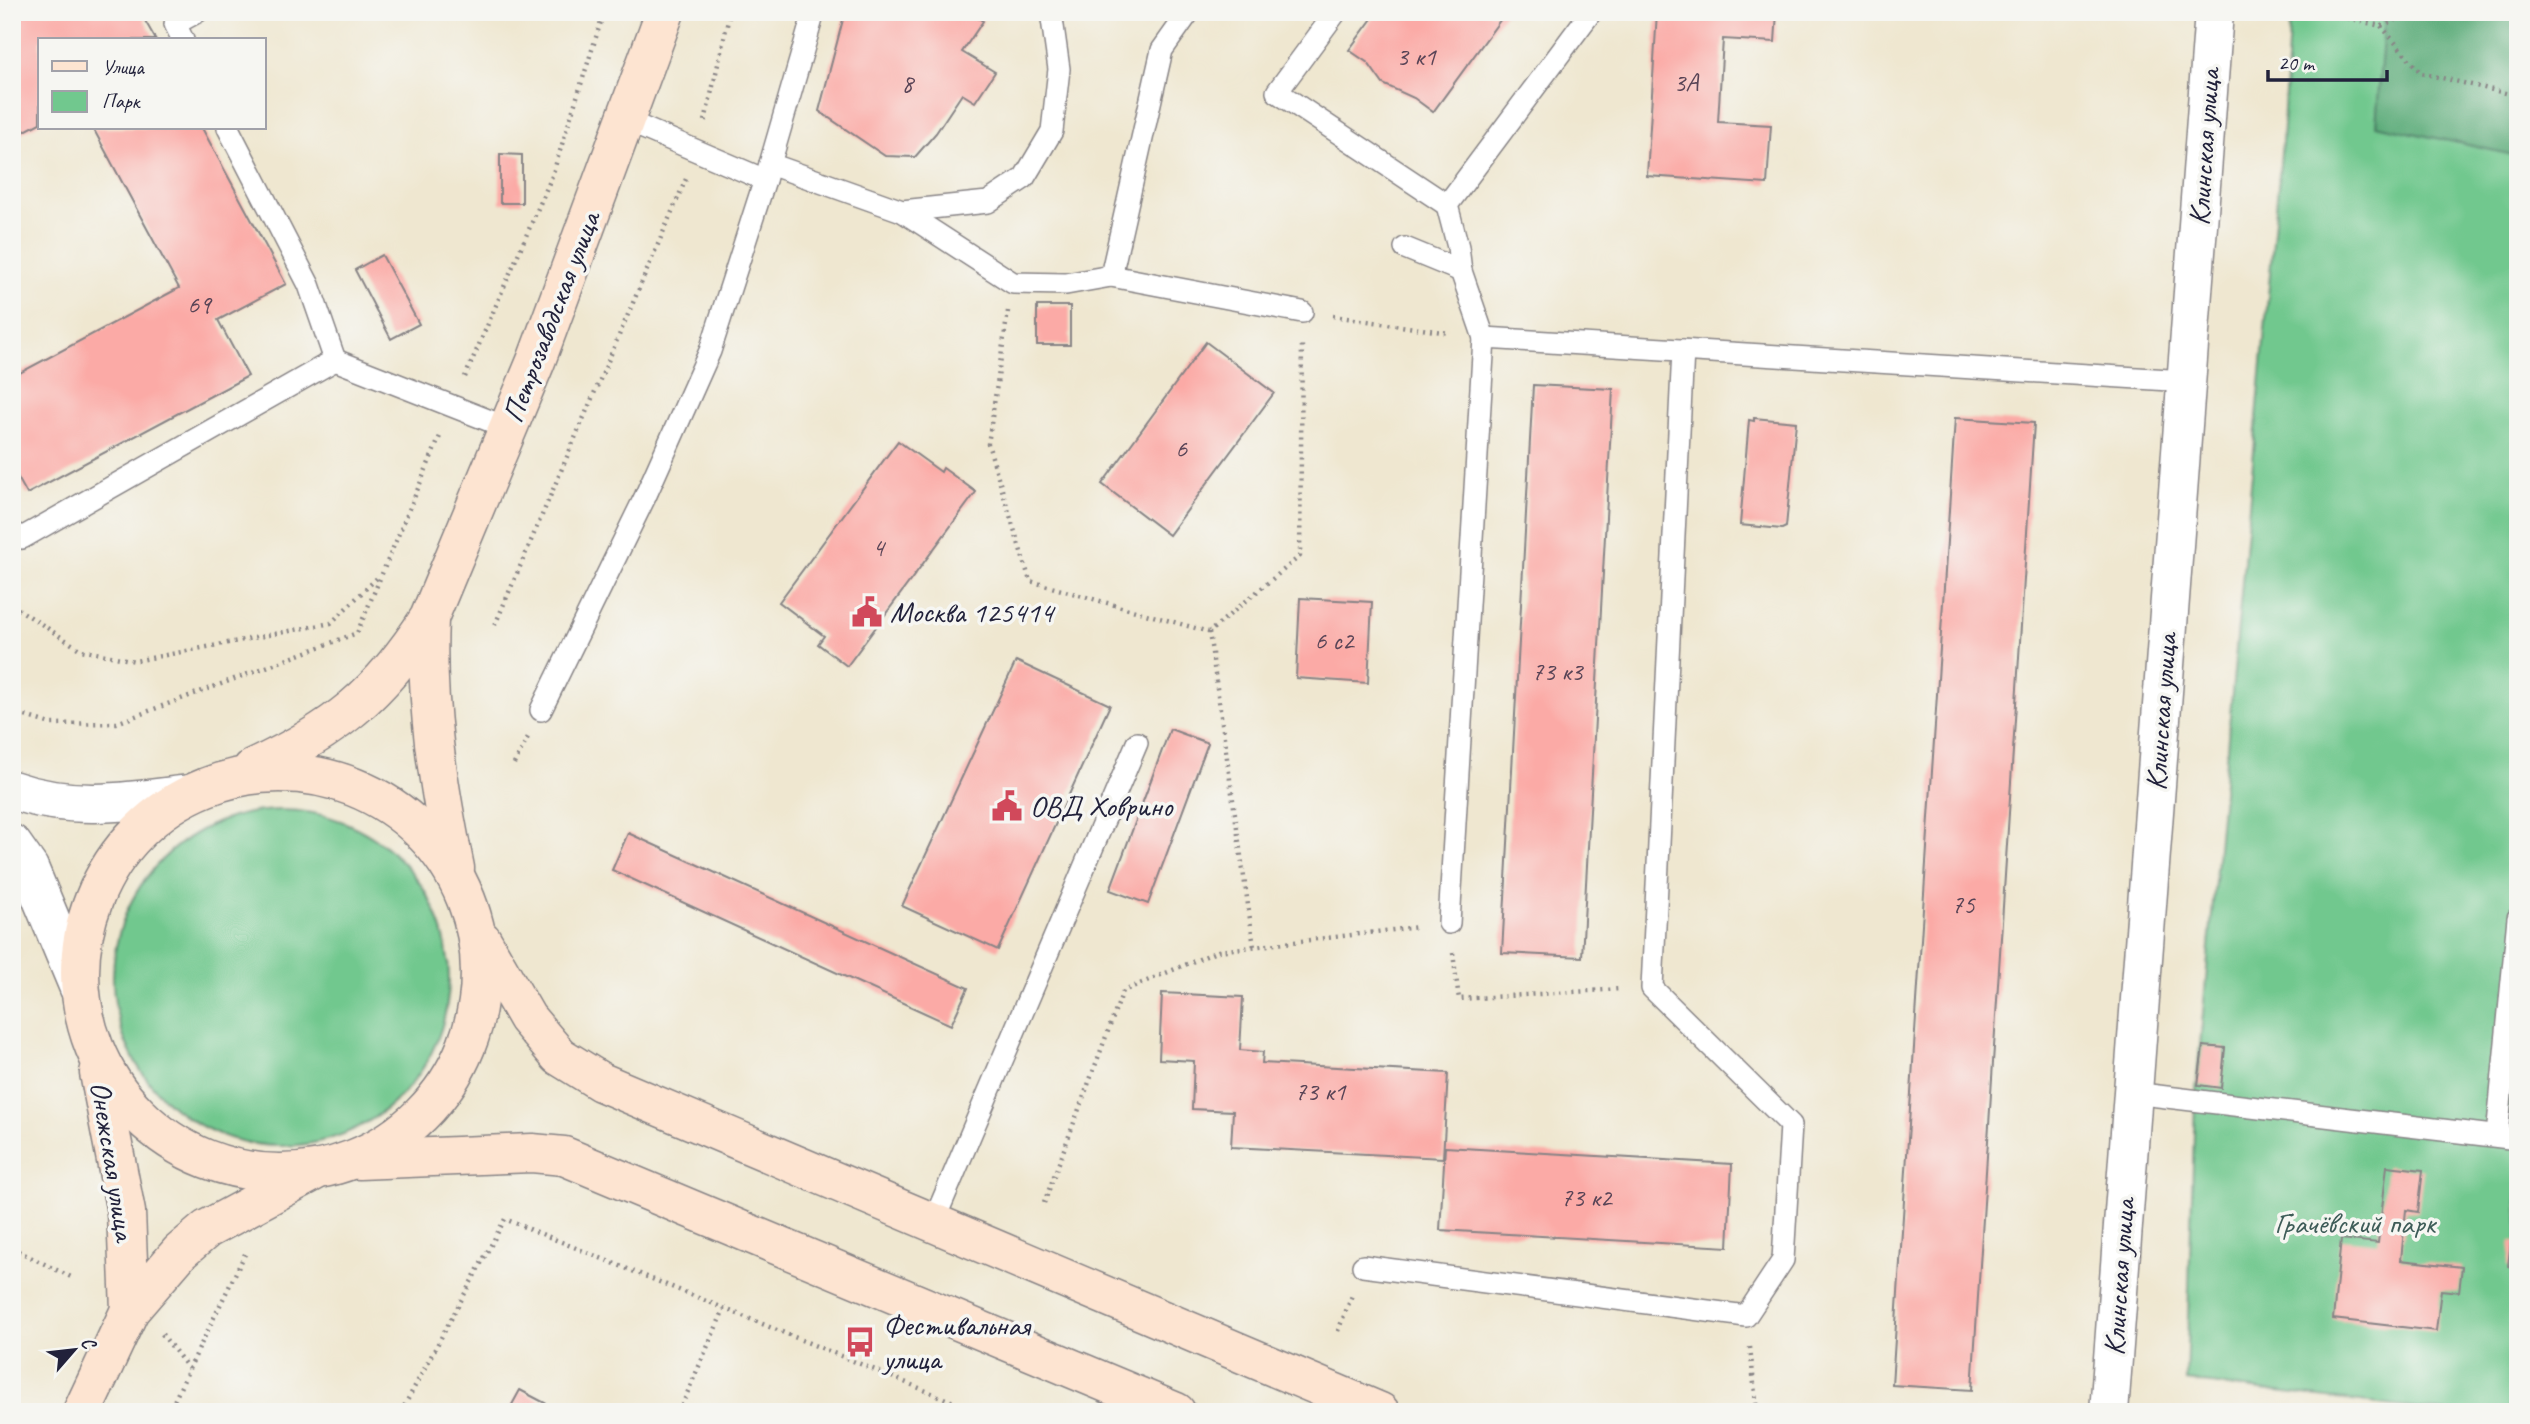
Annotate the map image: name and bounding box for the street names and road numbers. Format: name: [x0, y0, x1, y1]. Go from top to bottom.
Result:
street label: Клинская улица: [2180, 65, 2229, 227]
street label: Петрозаводская улица: [493, 204, 610, 428]
street label: Клинская улица: [2137, 630, 2186, 792]
street label: Онежская улица: [82, 1079, 145, 1246]
street label: Клинская улица: [2095, 1195, 2144, 1357]

